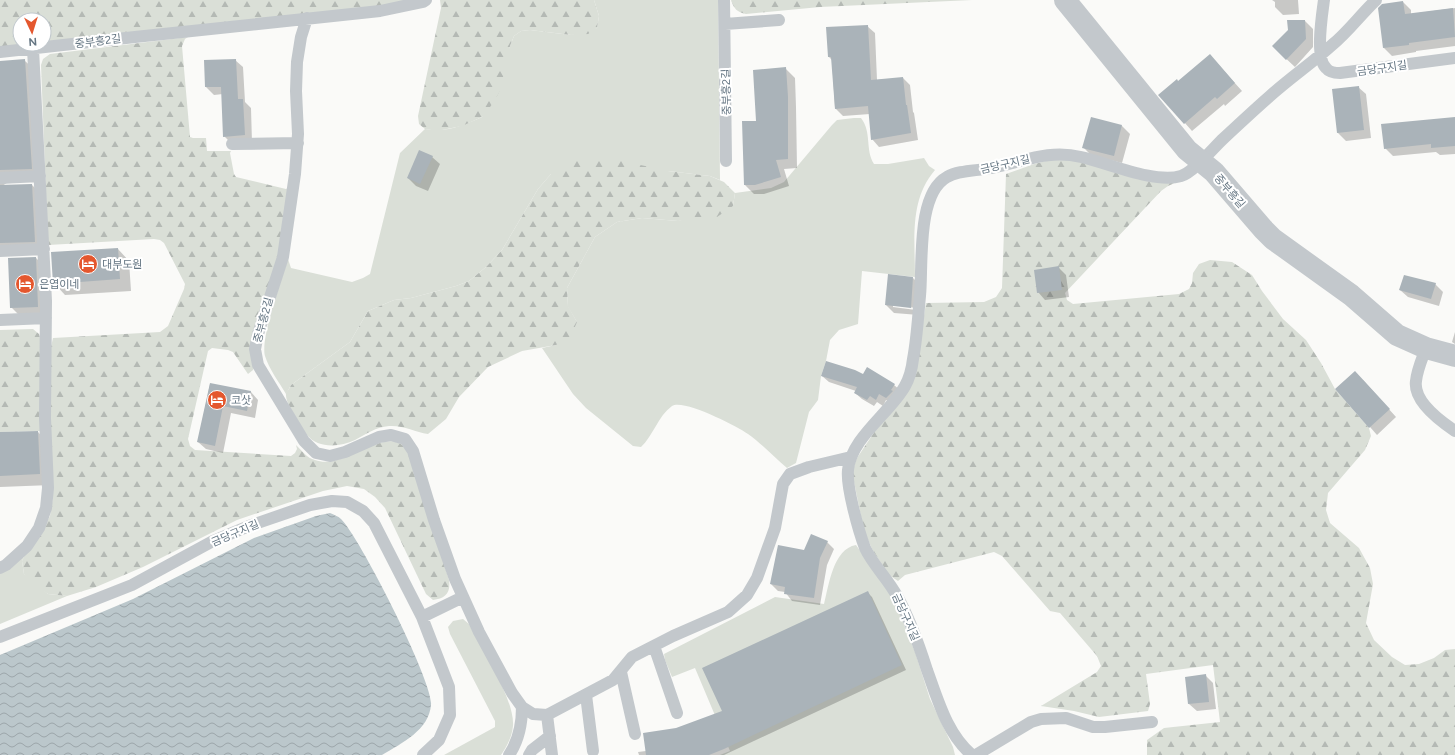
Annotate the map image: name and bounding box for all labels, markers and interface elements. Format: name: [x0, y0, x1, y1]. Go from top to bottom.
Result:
north arrow: [12, 12, 52, 52]
street label: 중부흥2길: [74, 32, 122, 51]
text: N: [28, 35, 37, 48]
street label: 금당구지길: [1356, 59, 1408, 78]
street label: 중부흥2길: [720, 69, 733, 115]
street label: 금당구지길: [979, 152, 1031, 177]
street label: 중부흥길: [1211, 172, 1248, 211]
hotel icon: 대부도원: [77, 253, 99, 275]
place label: 대부도원: [102, 258, 142, 271]
hotel icon: 은엽이네: [14, 273, 36, 295]
place label: 은엽이네: [39, 278, 79, 291]
street label: 중부흥2길: [251, 296, 276, 344]
hotel icon: 코삿: [206, 389, 228, 411]
place label: 코삿: [231, 394, 251, 407]
street label: 금당구지길: [209, 518, 261, 549]
street label: 금당구지길: [889, 591, 922, 643]

